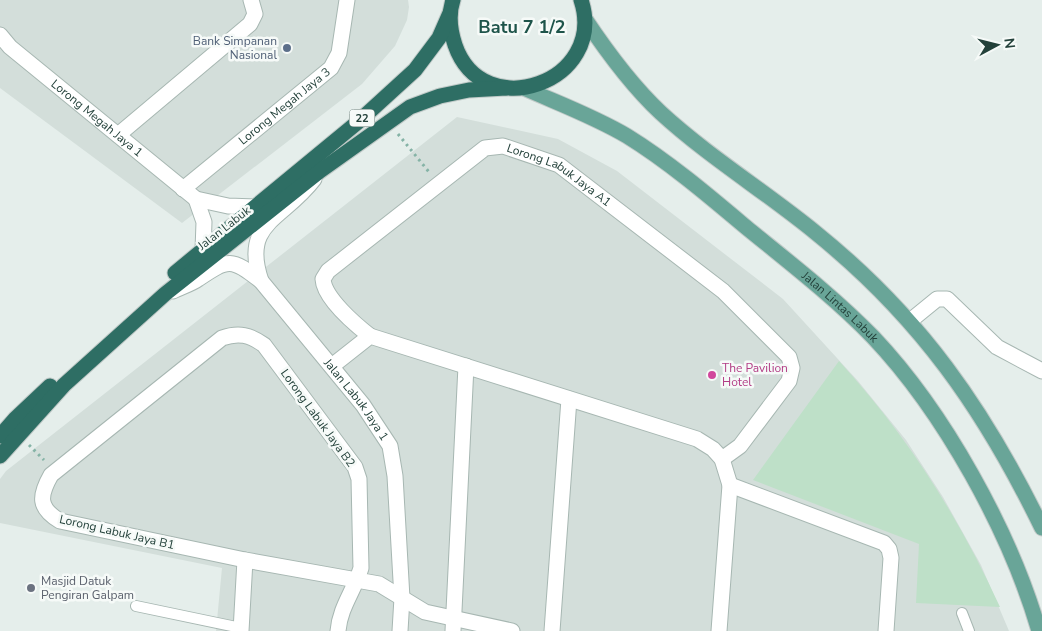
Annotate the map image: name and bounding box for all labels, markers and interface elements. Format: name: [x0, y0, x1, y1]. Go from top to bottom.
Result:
district label: Batu 7 1/2: [478, 15, 566, 39]
north arrow: [972, 20, 1022, 70]
place label: Bank Simpanan Nasional: [193, 33, 277, 63]
text: N: [999, 37, 1019, 50]
marker: Bank Simpanan Nasional: [281, 42, 293, 54]
street label: Lorong Megah Jaya 3: [235, 64, 334, 148]
street label: Lorong Megah Jaya 1: [48, 76, 146, 160]
road number: 22: [350, 110, 374, 126]
street label: Lorong Labuk Jaya A1: [505, 140, 614, 210]
street label: Jalan Labuk: [194, 202, 254, 254]
street label: Jalan Lintas Labuk: [798, 267, 883, 347]
street label: Jalan Labuk Jaya 1: [319, 354, 392, 444]
place label: The Pavilion Hotel: [722, 360, 788, 390]
street label: Lorong Labuk Jaya B2: [277, 366, 359, 470]
marker: The Pavilion Hotel: [706, 369, 718, 381]
street label: Lorong Labuk Jaya B1: [58, 511, 176, 553]
place label: Masjid Datuk Pengiran Galpam: [41, 573, 134, 603]
marker: Masjid Datuk Pengiran Galpam: [25, 582, 37, 594]

